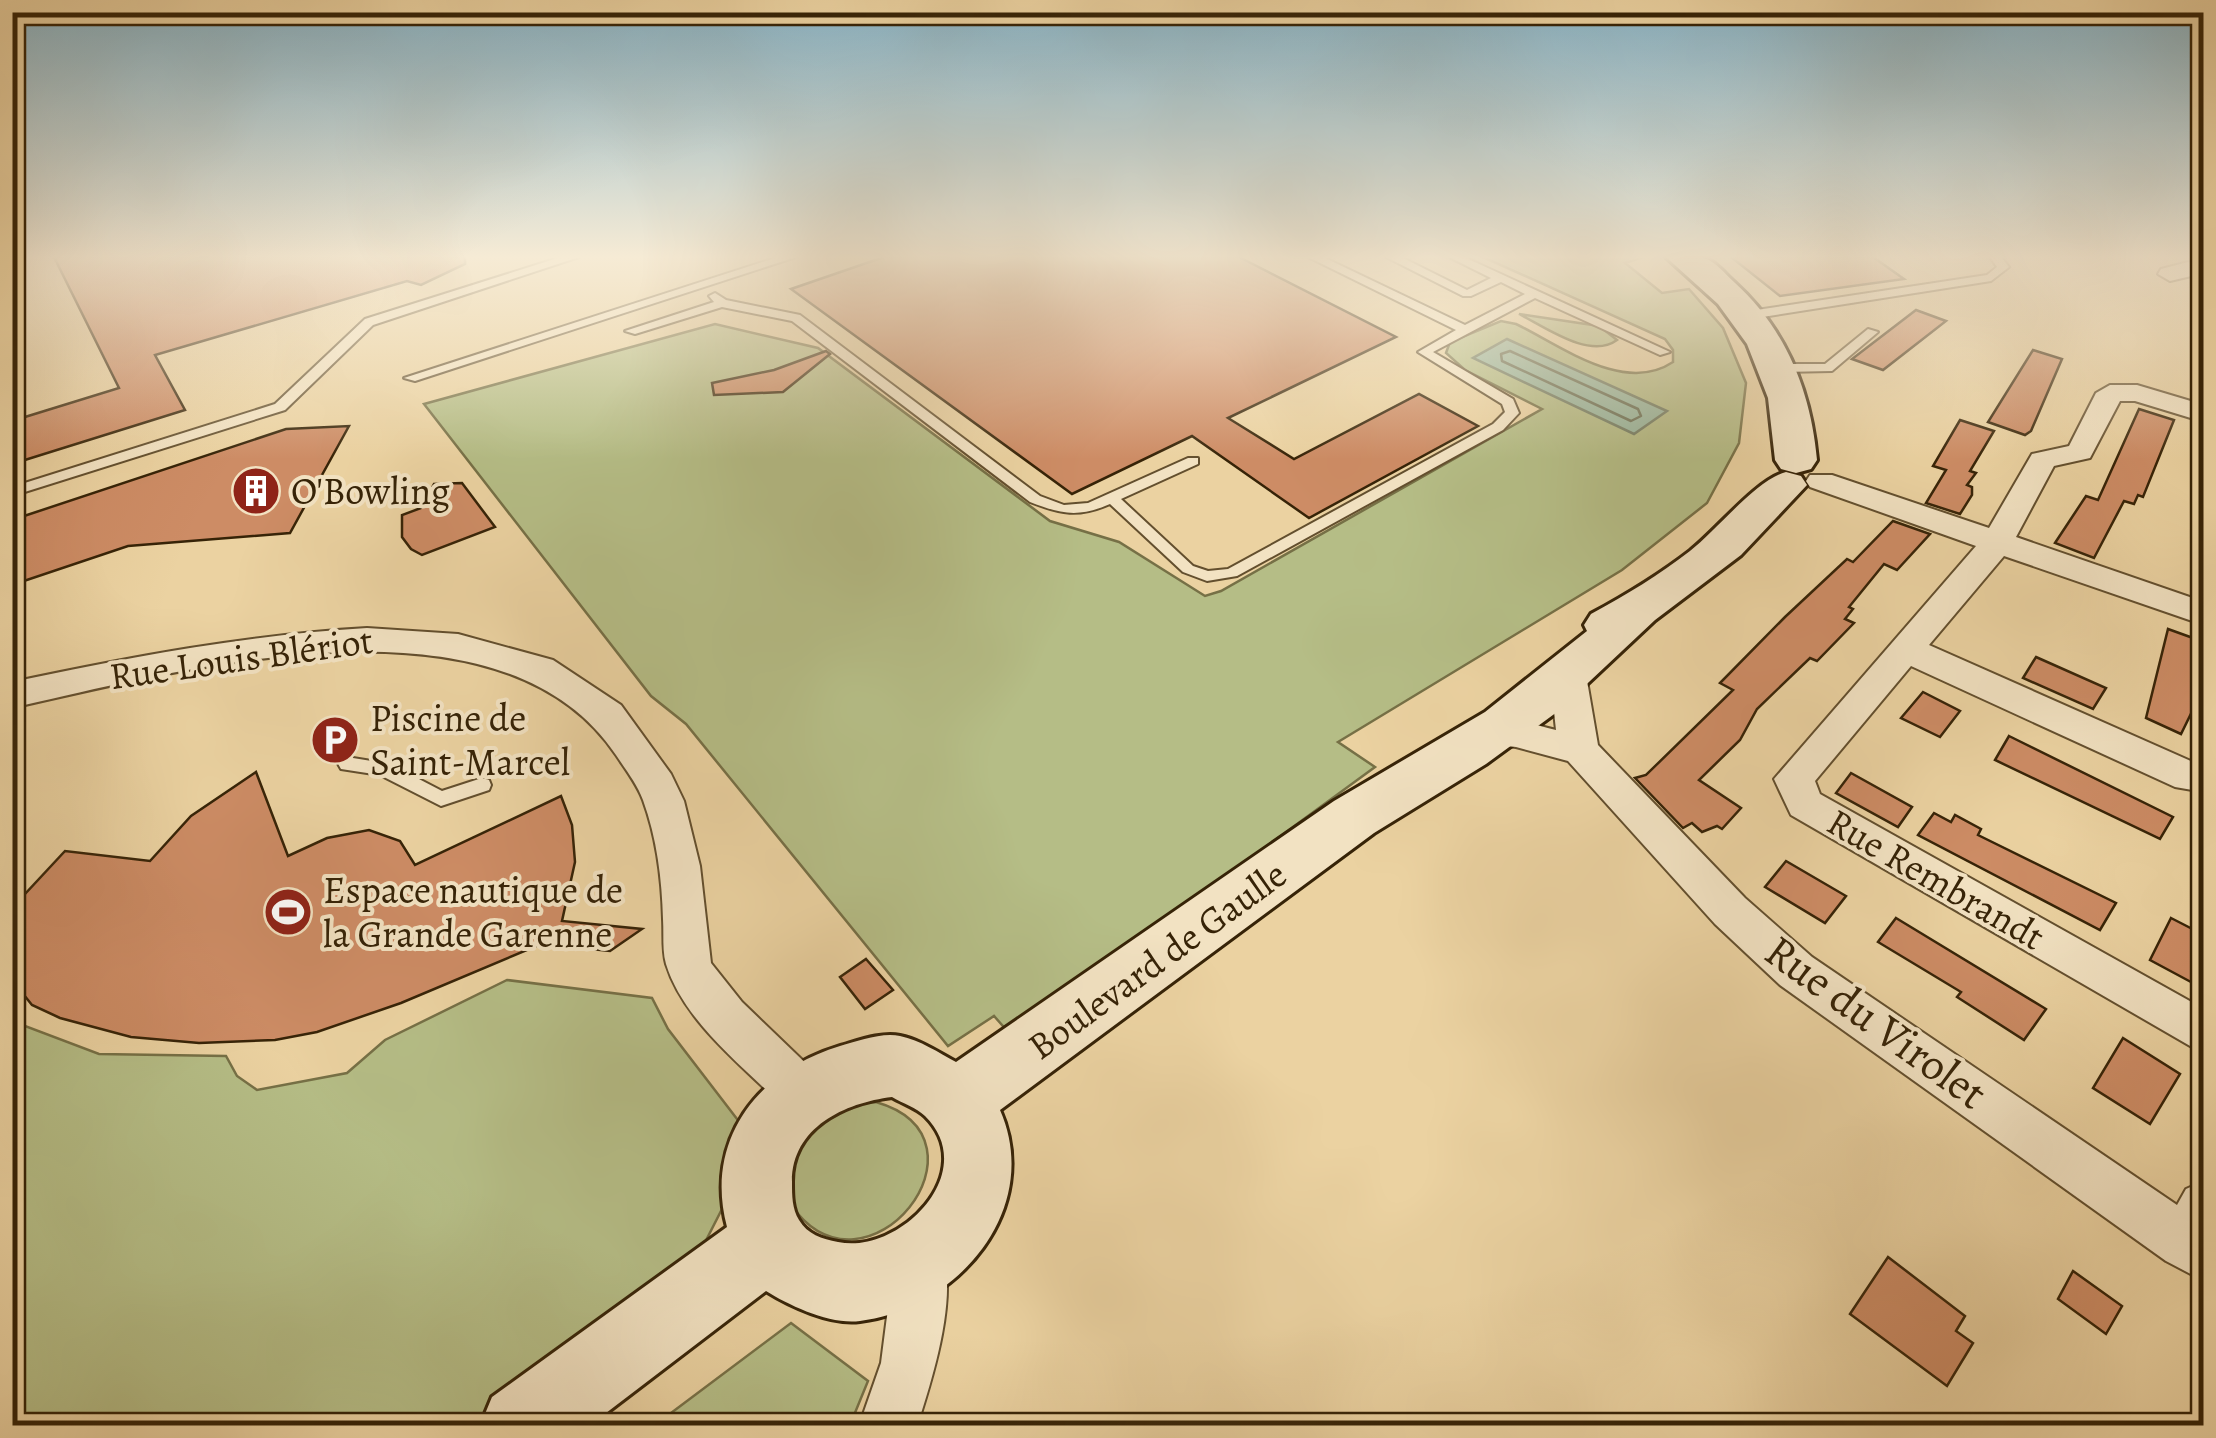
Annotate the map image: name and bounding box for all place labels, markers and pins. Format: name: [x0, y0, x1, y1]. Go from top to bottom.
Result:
building icon: O'Bowling: [230, 465, 282, 517]
place label: O'Bowling: [291, 465, 450, 517]
place label: Piscine de Saint-Marcel: [370, 692, 570, 788]
parking icon: Piscine de Saint-Marcel: [309, 714, 361, 766]
place label: Espace nautique de la Grande Garenne: [323, 864, 623, 960]
sports icon: Espace nautique de la Grande Garenne: [262, 886, 314, 938]

